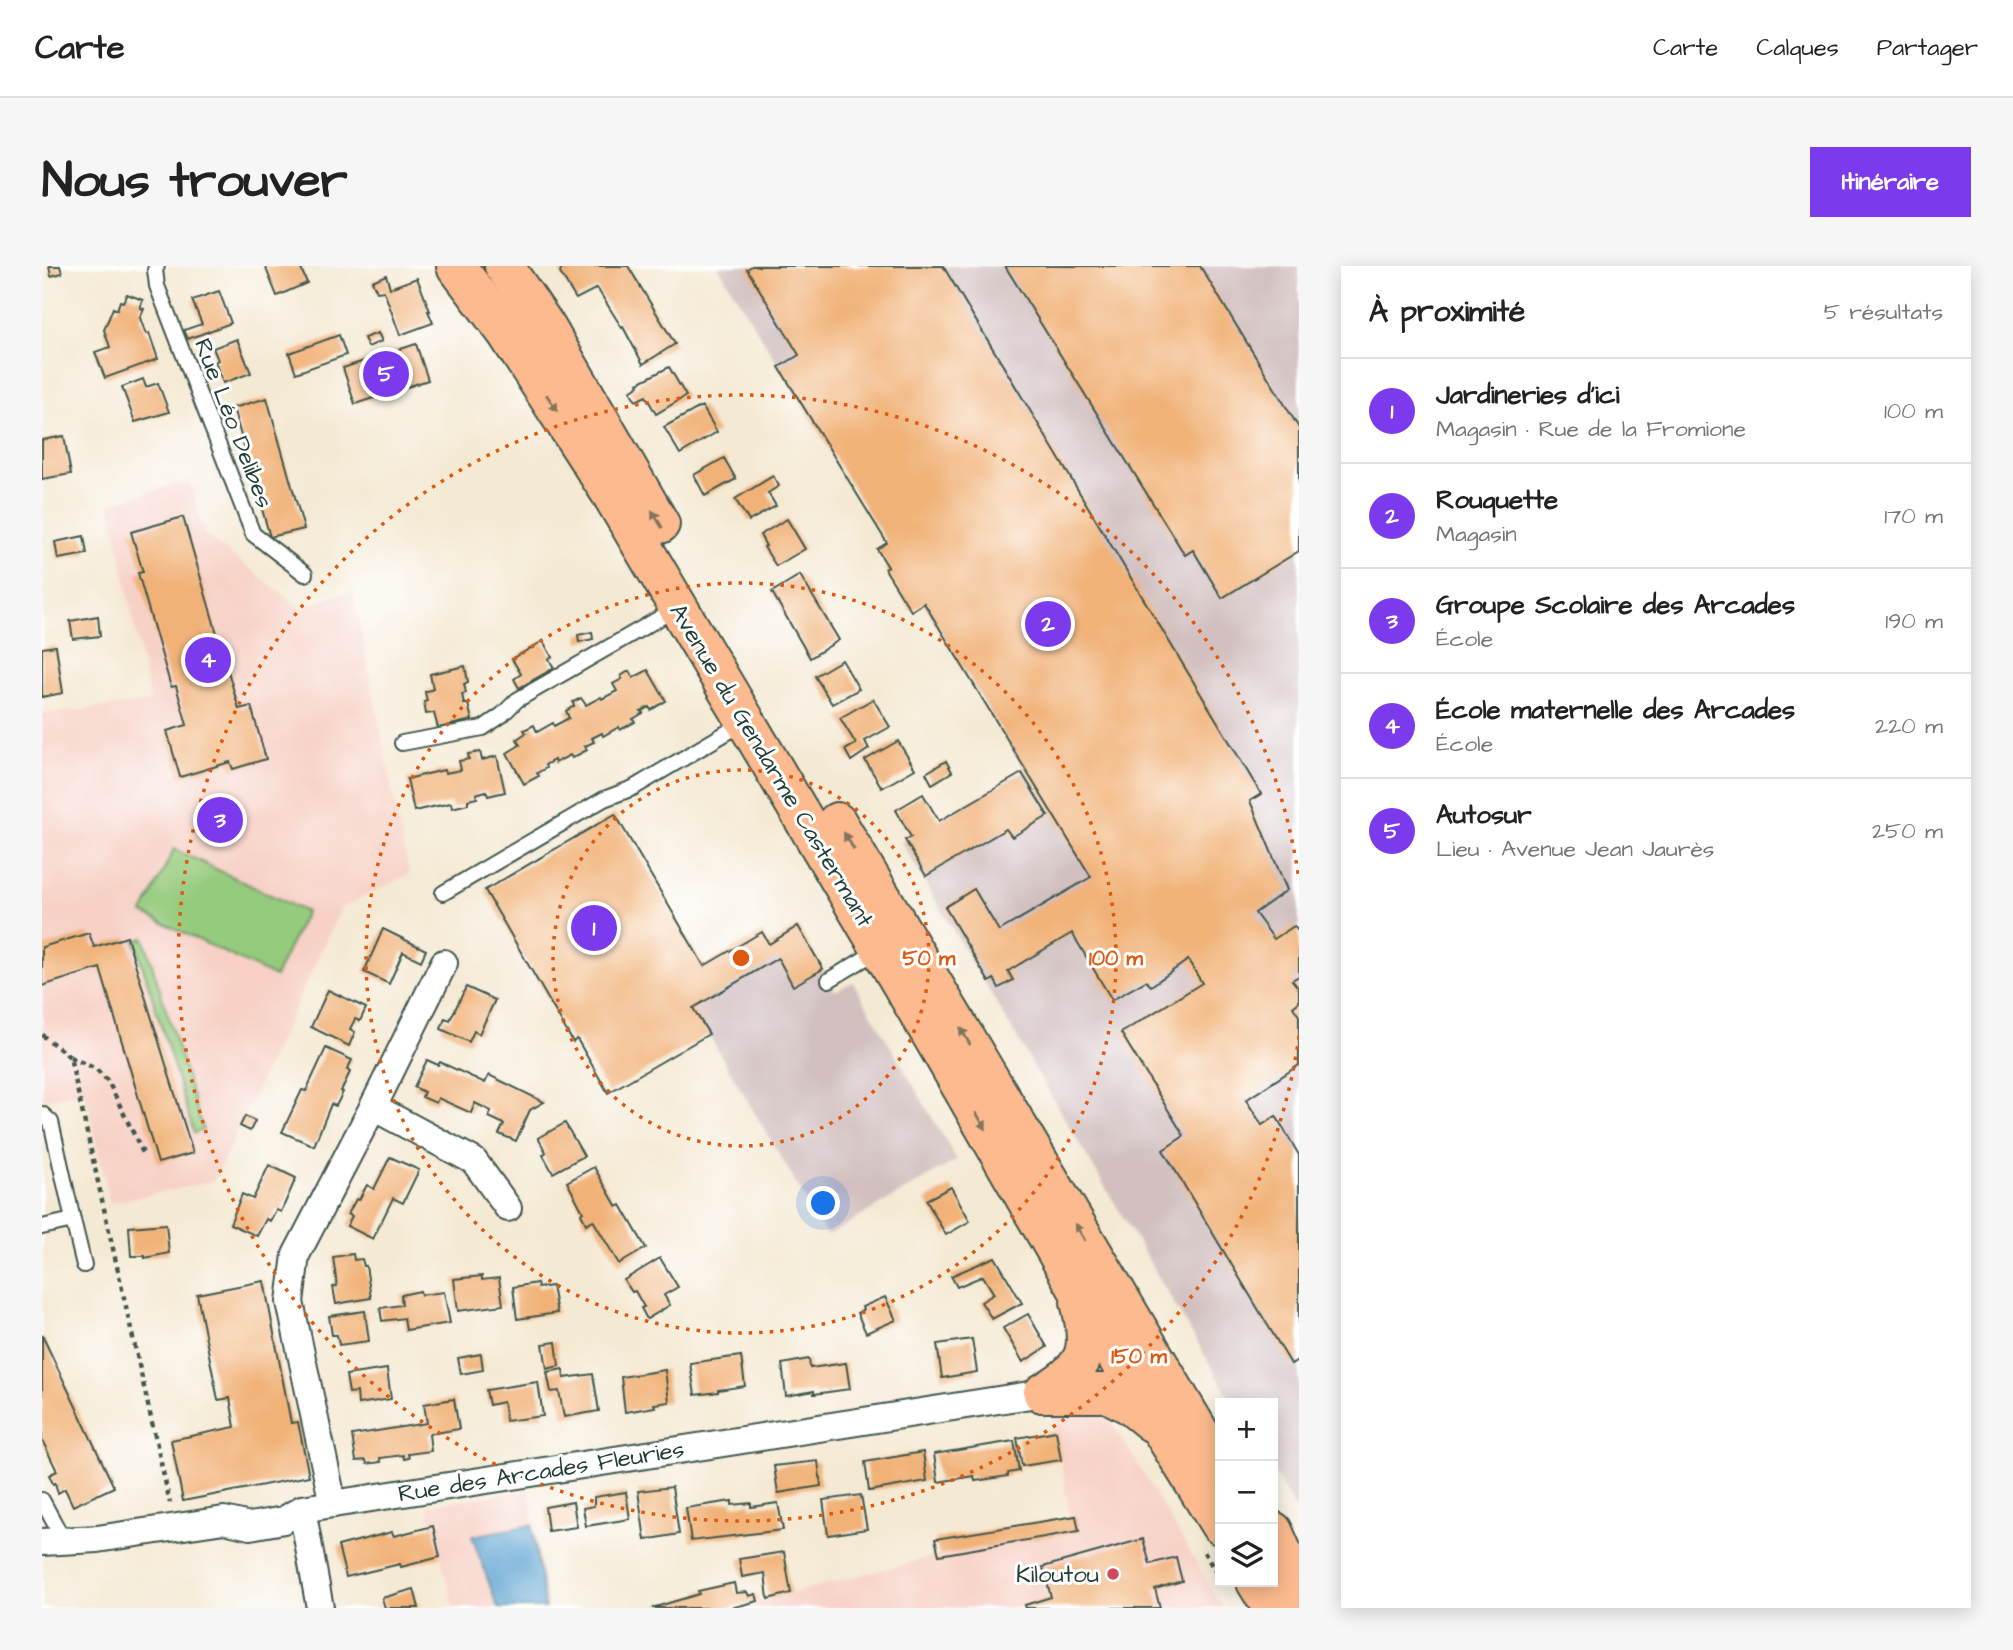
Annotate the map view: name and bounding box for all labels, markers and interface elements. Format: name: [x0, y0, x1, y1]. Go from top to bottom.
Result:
text: Carte: [35, 25, 125, 71]
text: Carte: [1653, 31, 1718, 65]
text: Calques: [1756, 31, 1839, 65]
text: Partager: [1877, 31, 1978, 65]
button: Itinéraire: [1810, 147, 1971, 217]
text: Nous trouver: [42, 148, 348, 216]
text: À proximité: [1369, 291, 1525, 333]
text: 5 résultats: [1824, 296, 1943, 328]
street label: Rue Léo Delibes: [185, 334, 281, 513]
pin: 5: [363, 348, 409, 400]
text: Jardineries d’ici: [1436, 377, 1619, 413]
one-way arrow: [545, 394, 558, 413]
text: 1: [1391, 395, 1393, 427]
text: 100 m: [1884, 395, 1943, 427]
text: Magasin · Rue de la Fromione: [1436, 413, 1746, 445]
text: Rouquette: [1436, 482, 1558, 518]
text: 2: [1385, 500, 1399, 532]
text: 170 m: [1884, 500, 1943, 532]
one-way arrow: [651, 510, 663, 529]
text: Magasin: [1436, 518, 1517, 550]
text: Groupe Scolaire des Arcades: [1436, 587, 1795, 623]
street label: Avenue du Gendarme Castermant: [661, 597, 882, 934]
pin: 2: [1025, 598, 1071, 650]
text: 3: [1386, 605, 1398, 637]
text: 190 m: [1885, 605, 1943, 637]
text: École: [1436, 623, 1493, 655]
pin: 4: [185, 634, 231, 686]
text: École maternelle des Arcades: [1436, 692, 1795, 728]
text: 4: [1384, 710, 1400, 742]
text: 220 m: [1875, 710, 1943, 742]
text: École: [1436, 728, 1493, 760]
pin: 3: [197, 794, 243, 846]
text: Autosur: [1436, 797, 1532, 833]
text: 5: [1384, 815, 1400, 847]
text: 250 m: [1872, 815, 1943, 847]
one-way arrow: [842, 831, 855, 850]
text: Lieu · Avenue Jean Jaurès: [1436, 833, 1714, 865]
pin: 1: [571, 902, 617, 954]
text: 50 m: [903, 944, 956, 973]
text: 100 m: [1089, 944, 1144, 973]
centre of rings: [729, 946, 753, 970]
one-way arrow: [959, 1027, 971, 1046]
one-way arrow: [975, 1112, 987, 1131]
your location: [806, 1186, 840, 1220]
one-way arrow: [1074, 1223, 1086, 1242]
text: 150 m: [1111, 1342, 1167, 1371]
map controls: [1215, 1398, 1278, 1587]
button: +: [1215, 1398, 1278, 1461]
street label: Rue des Arcades Fleuries: [396, 1433, 687, 1511]
button: −: [1215, 1461, 1278, 1524]
button: layers: [1215, 1524, 1278, 1587]
place label: Kiloutou: [1016, 1558, 1099, 1592]
marker: Kiloutou: [1105, 1566, 1121, 1582]

